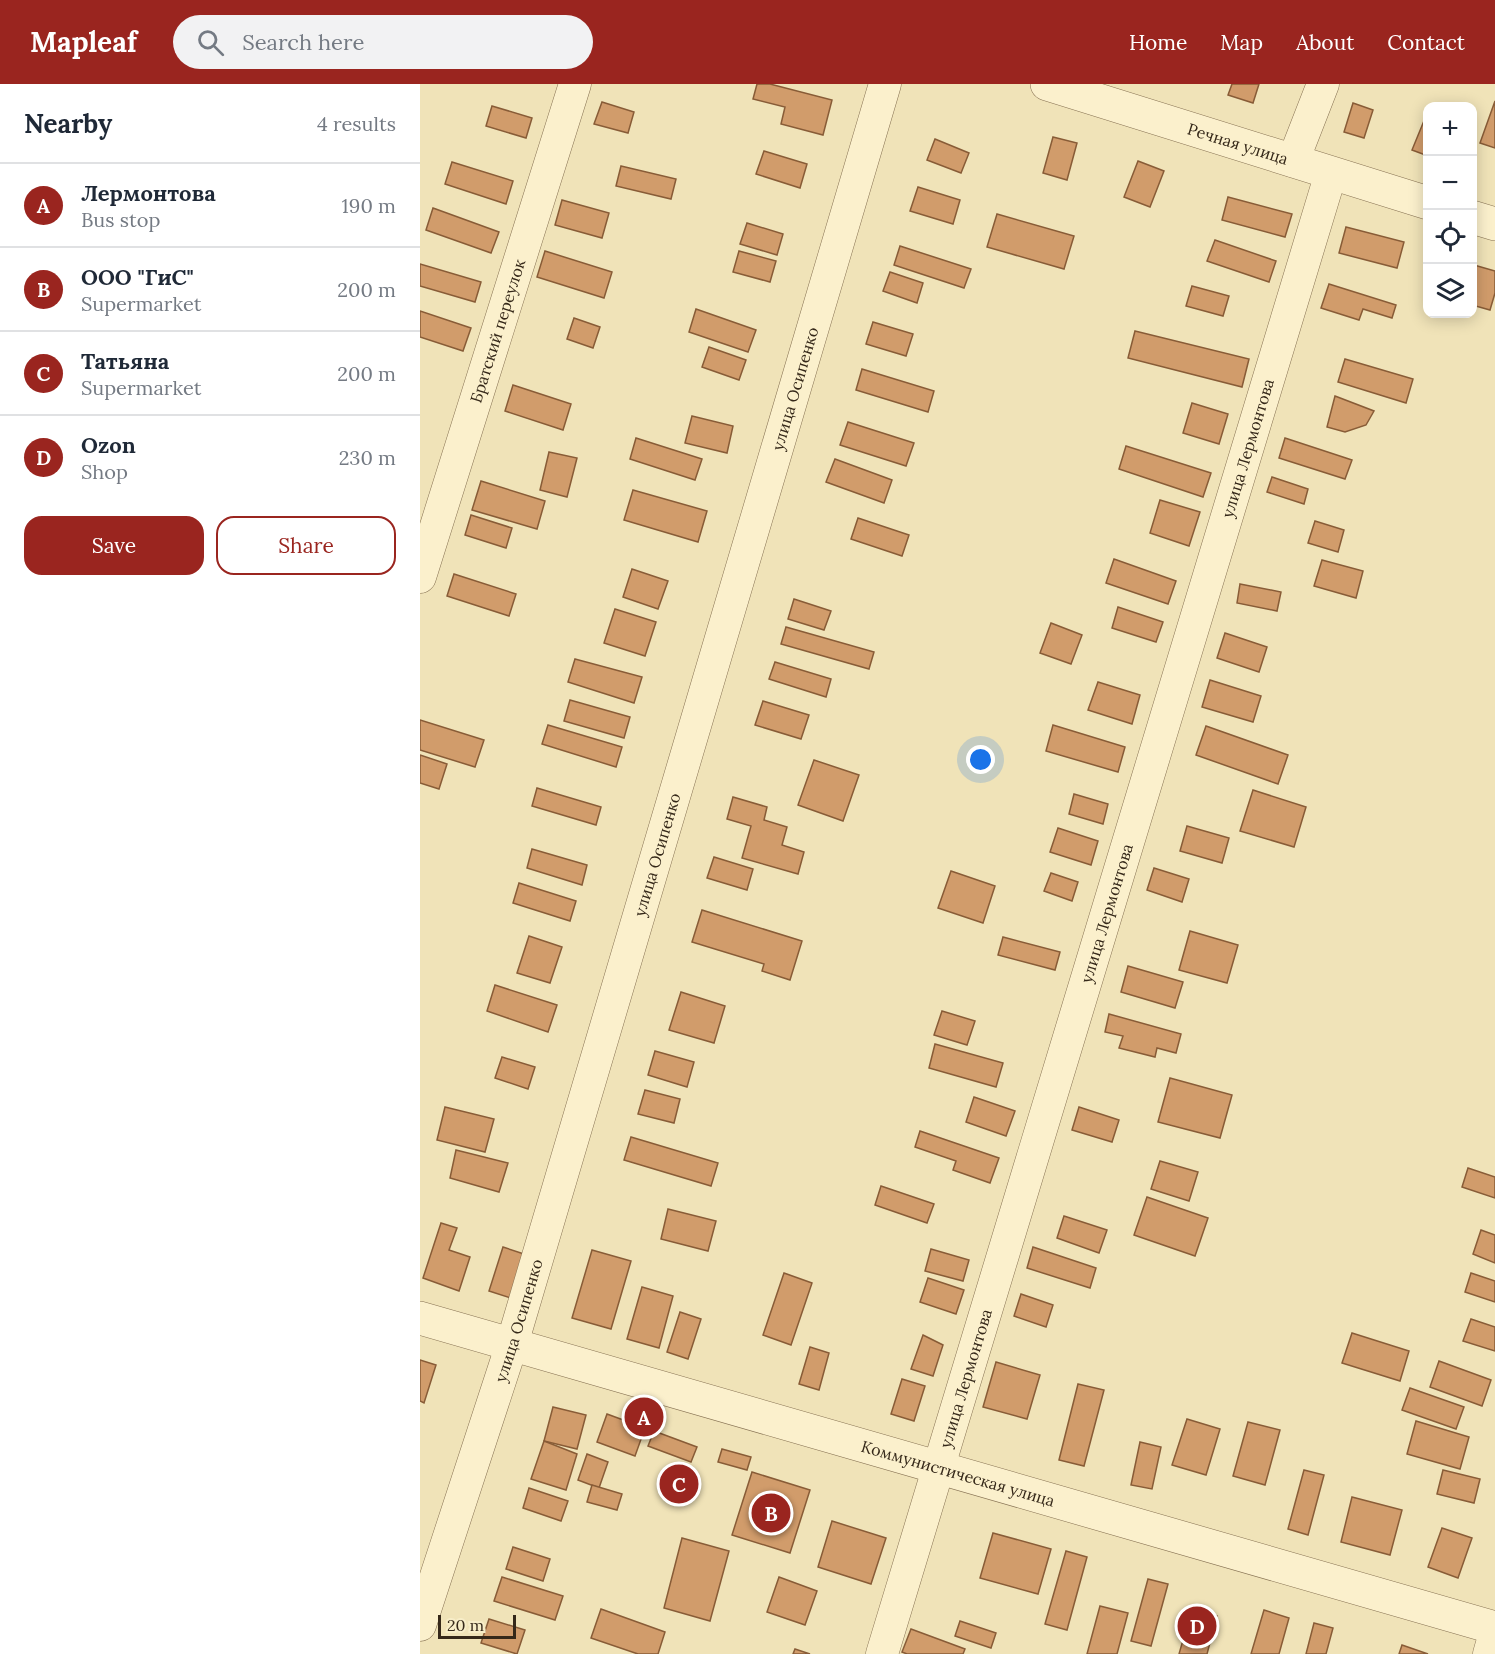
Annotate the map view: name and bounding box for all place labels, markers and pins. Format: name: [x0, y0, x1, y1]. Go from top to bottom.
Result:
pin: A: [624, 1394, 664, 1440]
pin: C: [660, 1462, 698, 1506]
pin: B: [752, 1490, 790, 1536]
pin: D: [1178, 1604, 1216, 1648]

